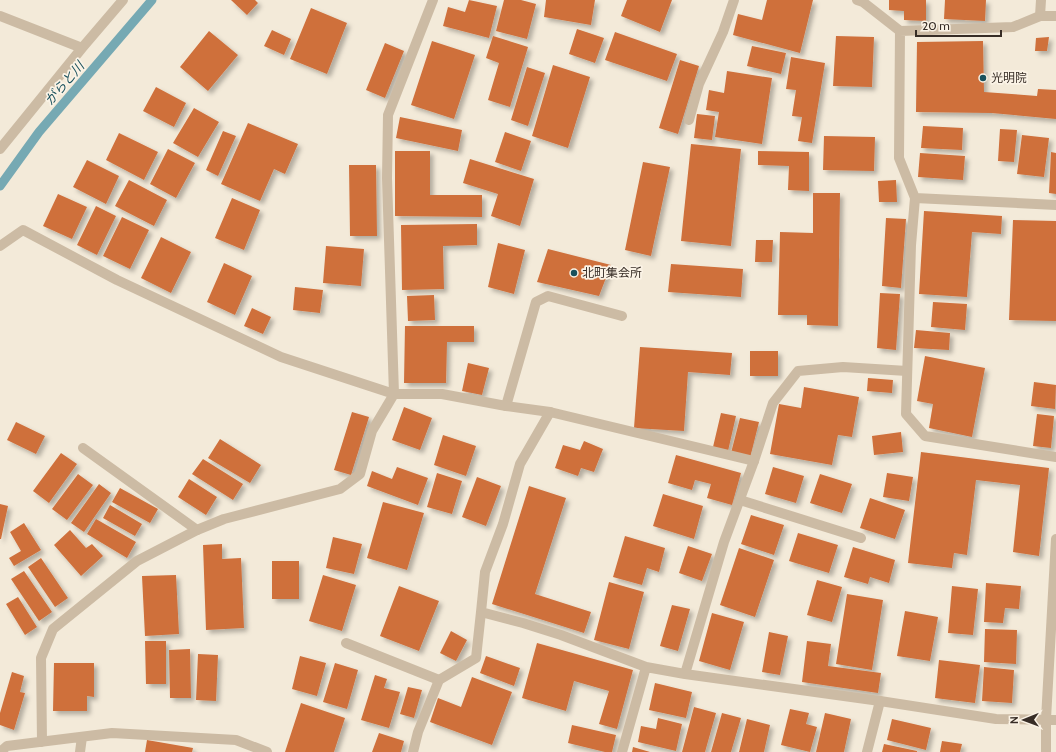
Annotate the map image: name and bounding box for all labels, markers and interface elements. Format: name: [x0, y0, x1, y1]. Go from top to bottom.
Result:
scale bar: [916, 12, 1001, 38]
text: 20 m: [922, 18, 950, 33]
water label: がらと川: [41, 57, 88, 108]
place label: 光明院: [991, 70, 1027, 85]
marker: 光明院: [978, 73, 988, 83]
place label: 北町集会所: [582, 265, 642, 280]
marker: 北町集会所: [569, 268, 579, 278]
north arrow: [1004, 700, 1044, 740]
text: N: [1007, 716, 1021, 724]

